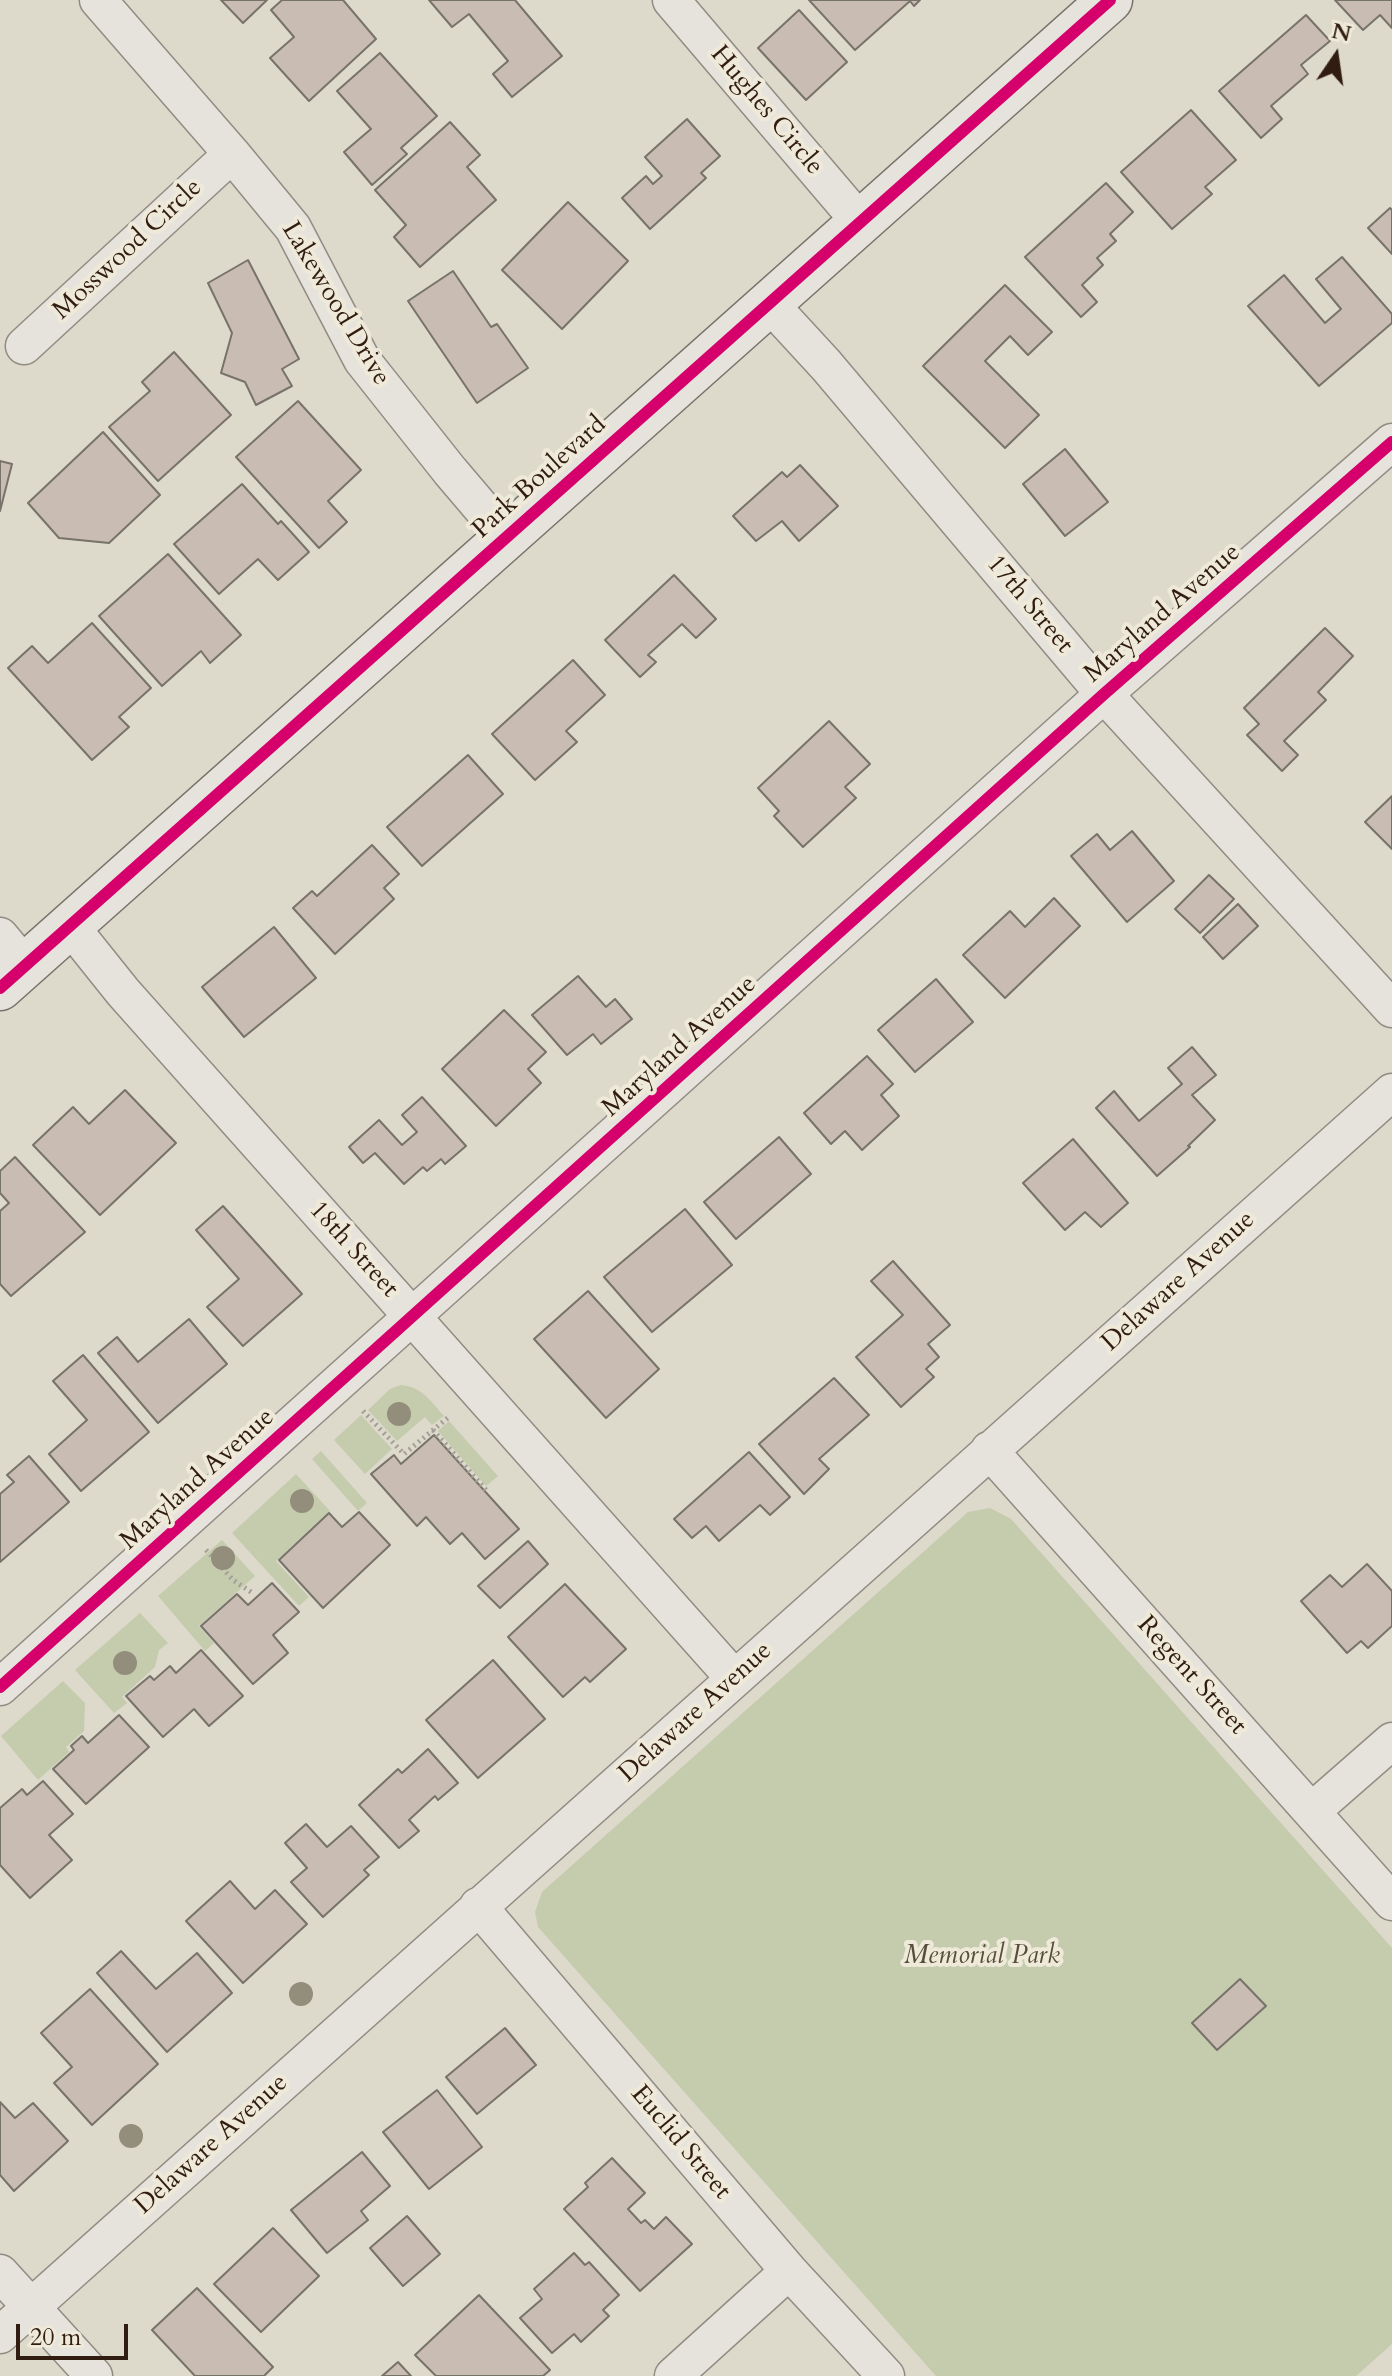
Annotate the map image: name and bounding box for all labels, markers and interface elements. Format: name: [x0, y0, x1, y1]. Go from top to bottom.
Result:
north arrow: [1296, 16, 1376, 96]
text: N: [1329, 16, 1354, 49]
street label: Hughes Circle: [703, 40, 829, 182]
street label: Mosswood Circle: [47, 173, 209, 327]
street label: Lakewood Drive: [274, 217, 396, 391]
street label: Park Boulevard: [467, 410, 613, 546]
street label: Maryland Avenue: [1079, 538, 1247, 690]
street label: 17th Street: [979, 550, 1079, 660]
street label: Maryland Avenue: [596, 970, 764, 1124]
street label: 18th Street: [302, 1195, 404, 1305]
street label: Delaware Avenue: [1096, 1205, 1262, 1359]
street label: Maryland Avenue: [114, 1403, 282, 1557]
street label: Regent Street: [1130, 1610, 1252, 1742]
street label: Delaware Avenue: [613, 1636, 779, 1790]
park label: Memorial Park: [904, 1941, 1060, 1973]
street label: Delaware Avenue: [129, 2068, 295, 2222]
street label: Euclid Street: [623, 2080, 737, 2206]
scale bar: [20, 2308, 132, 2358]
text: 20 m: [30, 2321, 81, 2354]

